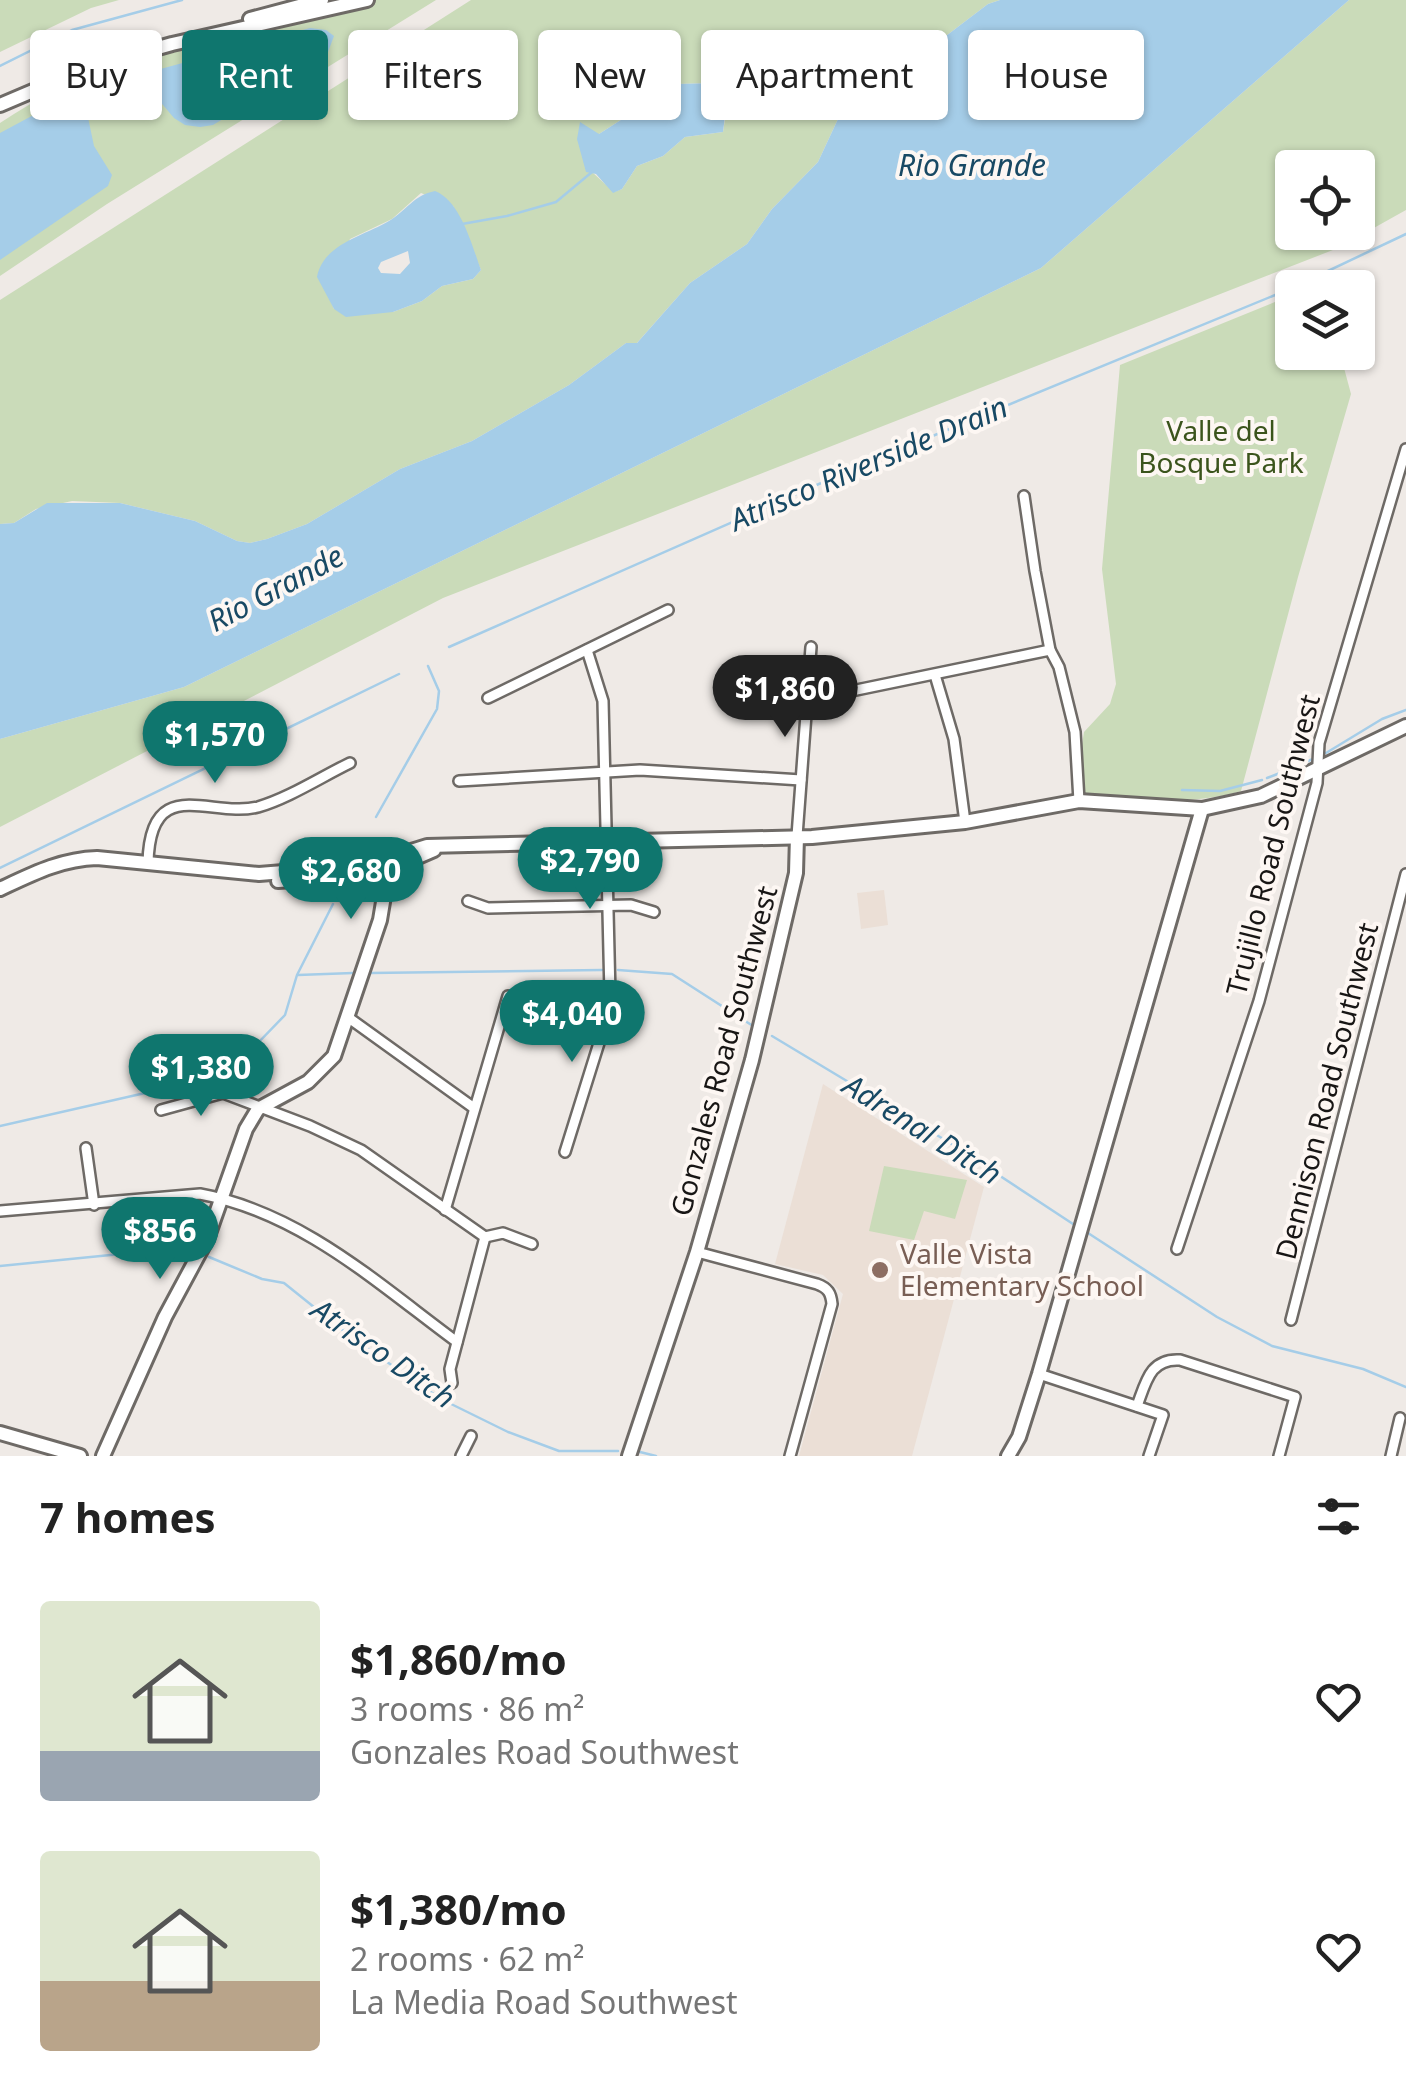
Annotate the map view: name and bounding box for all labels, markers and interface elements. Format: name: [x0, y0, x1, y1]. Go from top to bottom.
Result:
chip: Buy: [30, 30, 162, 120]
chip: Rent: [182, 30, 328, 120]
chip: Filters: [348, 30, 518, 120]
chip: New: [538, 30, 681, 120]
chip: Apartment: [701, 30, 948, 120]
chip: House: [968, 30, 1144, 120]
water label: Rio Grande: [898, 144, 1046, 185]
map controls: [1275, 150, 1375, 370]
button: locate: [1275, 150, 1375, 250]
button: layers: [1275, 270, 1375, 370]
water label: Atrisco Riverside Drain: [721, 386, 1014, 540]
park label: Valle del Bosque Park: [1138, 411, 1304, 481]
water label: Rio Grande: [200, 535, 350, 641]
pin: $1,860: [704, 655, 866, 740]
text: $1,860: [735, 666, 835, 709]
street label: Trujillo Road Southwest: [1216, 690, 1328, 999]
pin: $1,570: [134, 701, 296, 786]
text: $1,570: [165, 712, 265, 755]
pin: $2,790: [509, 827, 671, 912]
pin: $2,680: [270, 837, 432, 922]
text: $2,790: [540, 838, 640, 881]
text: $2,680: [301, 848, 401, 891]
street label: Gonzales Road Southwest: [661, 882, 785, 1220]
street label: Dennison Road Southwest: [1266, 918, 1386, 1263]
pin: $4,040: [491, 980, 653, 1065]
text: $4,040: [522, 991, 622, 1034]
pin: $1,380: [120, 1034, 282, 1119]
text: $1,380: [151, 1045, 251, 1088]
water label: Adrenal Ditch: [834, 1063, 1010, 1194]
pin: $856: [101, 1197, 219, 1282]
text: $856: [123, 1208, 197, 1251]
place label: Valle Vista Elementary School: [900, 1234, 1144, 1304]
marker: Valle Vista Elementary School: [869, 1259, 891, 1281]
water label: Atrisco Ditch: [302, 1287, 464, 1417]
text: 7 homes: [40, 1488, 216, 1545]
icon: filters: [1311, 1489, 1366, 1544]
text: $1,860/mo: [350, 1630, 567, 1687]
icon: home: [120, 1641, 240, 1761]
icon: heart: [1311, 1674, 1366, 1729]
text: 3 rooms · 86 m²: [350, 1687, 584, 1730]
text: Gonzales Road Southwest: [350, 1730, 739, 1773]
text: $1,380/mo: [350, 1880, 567, 1937]
icon: home: [120, 1891, 240, 2011]
icon: heart: [1311, 1924, 1366, 1979]
text: 2 rooms · 62 m²: [350, 1937, 584, 1980]
text: La Media Road Southwest: [350, 1980, 738, 2023]

